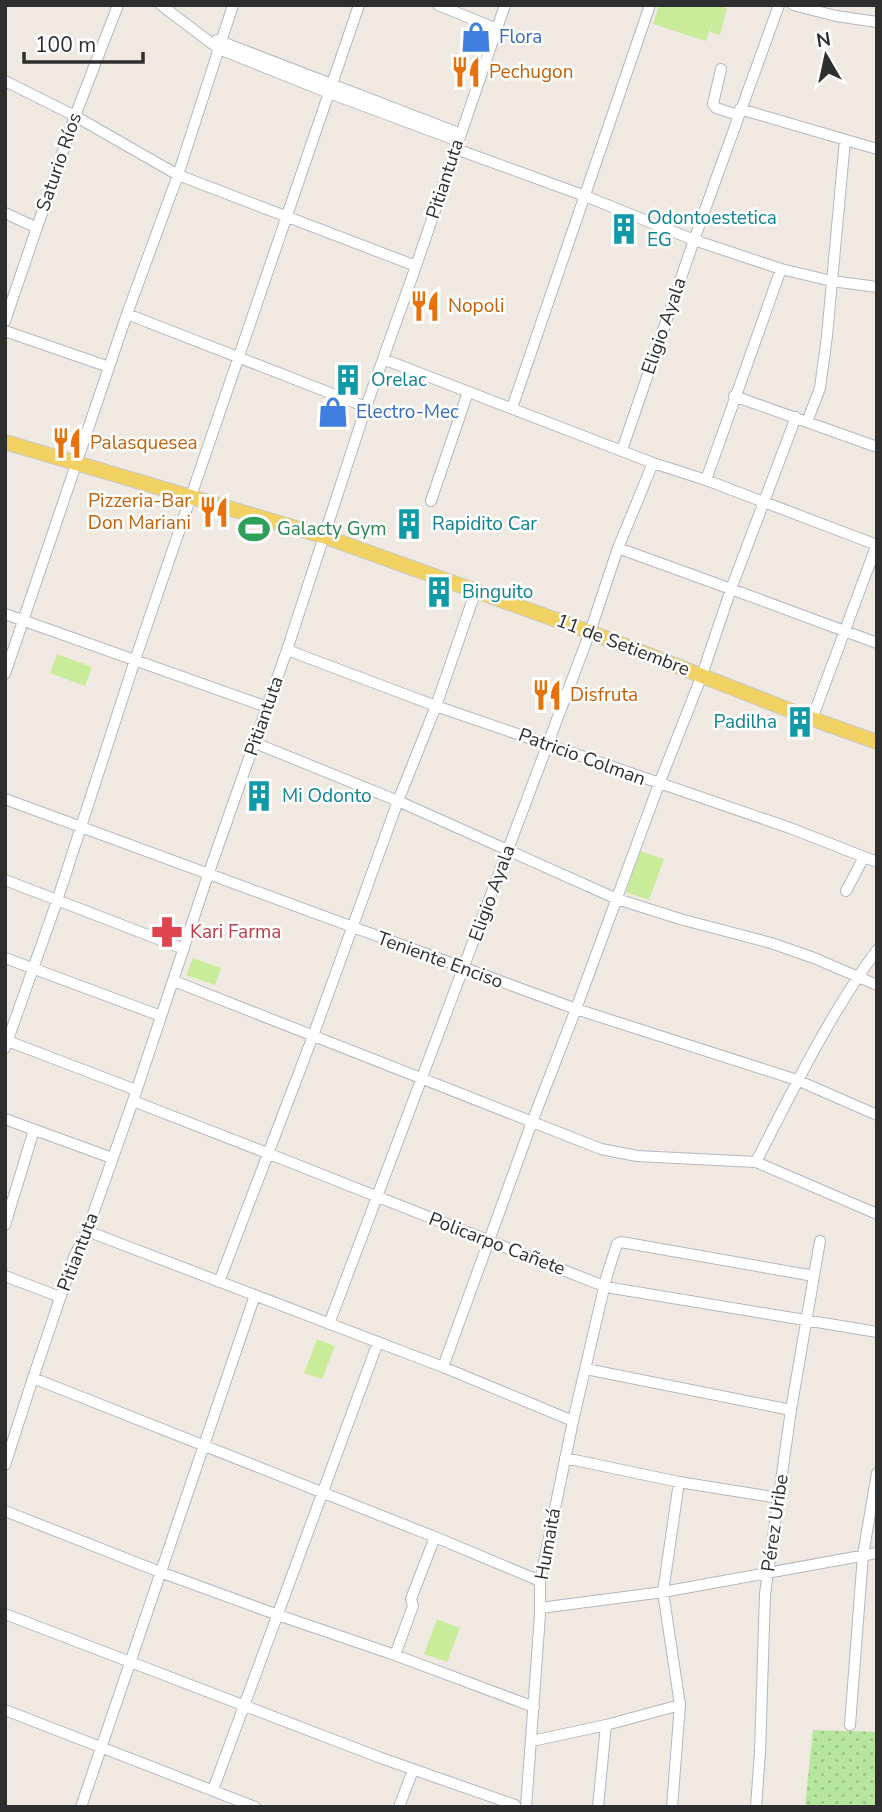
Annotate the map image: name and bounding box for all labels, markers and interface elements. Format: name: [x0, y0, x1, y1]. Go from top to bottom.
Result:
shop icon: Flora: [459, 20, 493, 54]
scale bar: [24, 21, 144, 65]
north arrow: [791, 21, 861, 91]
place label: Flora: [499, 24, 542, 50]
text: N: [814, 26, 833, 54]
text: 100 m: [35, 31, 96, 59]
restaurant icon: Pechugon: [449, 55, 483, 89]
place label: Pechugon: [489, 59, 573, 85]
street label: Saturio Ríos: [30, 109, 88, 215]
street label: Pitiantuta: [420, 136, 470, 222]
place label: Odontoestetica EG: [647, 205, 777, 253]
building icon: Odontoestetica EG: [607, 212, 641, 246]
street label: Eligio Ayala: [635, 274, 693, 378]
restaurant icon: Nopoli: [408, 289, 442, 323]
place label: Nopoli: [448, 293, 504, 319]
building icon: Orelac: [331, 363, 365, 397]
place label: Orelac: [371, 367, 427, 393]
shop icon: Electro-Mec: [316, 395, 350, 429]
place label: Electro-Mec: [356, 399, 459, 425]
restaurant icon: Palasquesea: [50, 426, 84, 460]
place label: Palasquesea: [90, 430, 198, 456]
place label: Pizzeria-Bar Don Mariani: [88, 488, 191, 536]
restaurant icon: Pizzeria-Bar Don Mariani: [197, 495, 231, 529]
building icon: Rapidito Car: [392, 507, 426, 541]
place label: Rapidito Car: [432, 511, 537, 537]
sports icon: Galacty Gym: [237, 512, 271, 546]
place label: Galacty Gym: [277, 516, 387, 542]
building icon: Binguito: [422, 575, 456, 609]
place label: Binguito: [462, 579, 533, 605]
street label: 11 de Setiembre: [553, 608, 693, 682]
street label: Pitiantuta: [238, 673, 290, 759]
restaurant icon: Disfruta: [530, 678, 564, 712]
place label: Disfruta: [570, 682, 638, 708]
building icon: Padilha: [783, 705, 817, 739]
place label: Padilha: [713, 709, 777, 735]
street label: Patricio Colman: [515, 722, 649, 792]
building icon: Mi Odonto: [242, 779, 276, 813]
place label: Mi Odonto: [282, 783, 372, 809]
street label: Eligio Ayala: [463, 841, 521, 945]
pharmacy icon: Kari Farma: [150, 915, 184, 949]
place label: Kari Farma: [190, 919, 281, 945]
street label: Teniente Enciso: [373, 925, 507, 995]
street label: Policarpo Cañete: [425, 1206, 569, 1282]
street label: Pitiantuta: [51, 1209, 105, 1295]
street label: Pérez Uribe: [755, 1472, 795, 1574]
street label: Humaitá: [529, 1506, 567, 1582]

